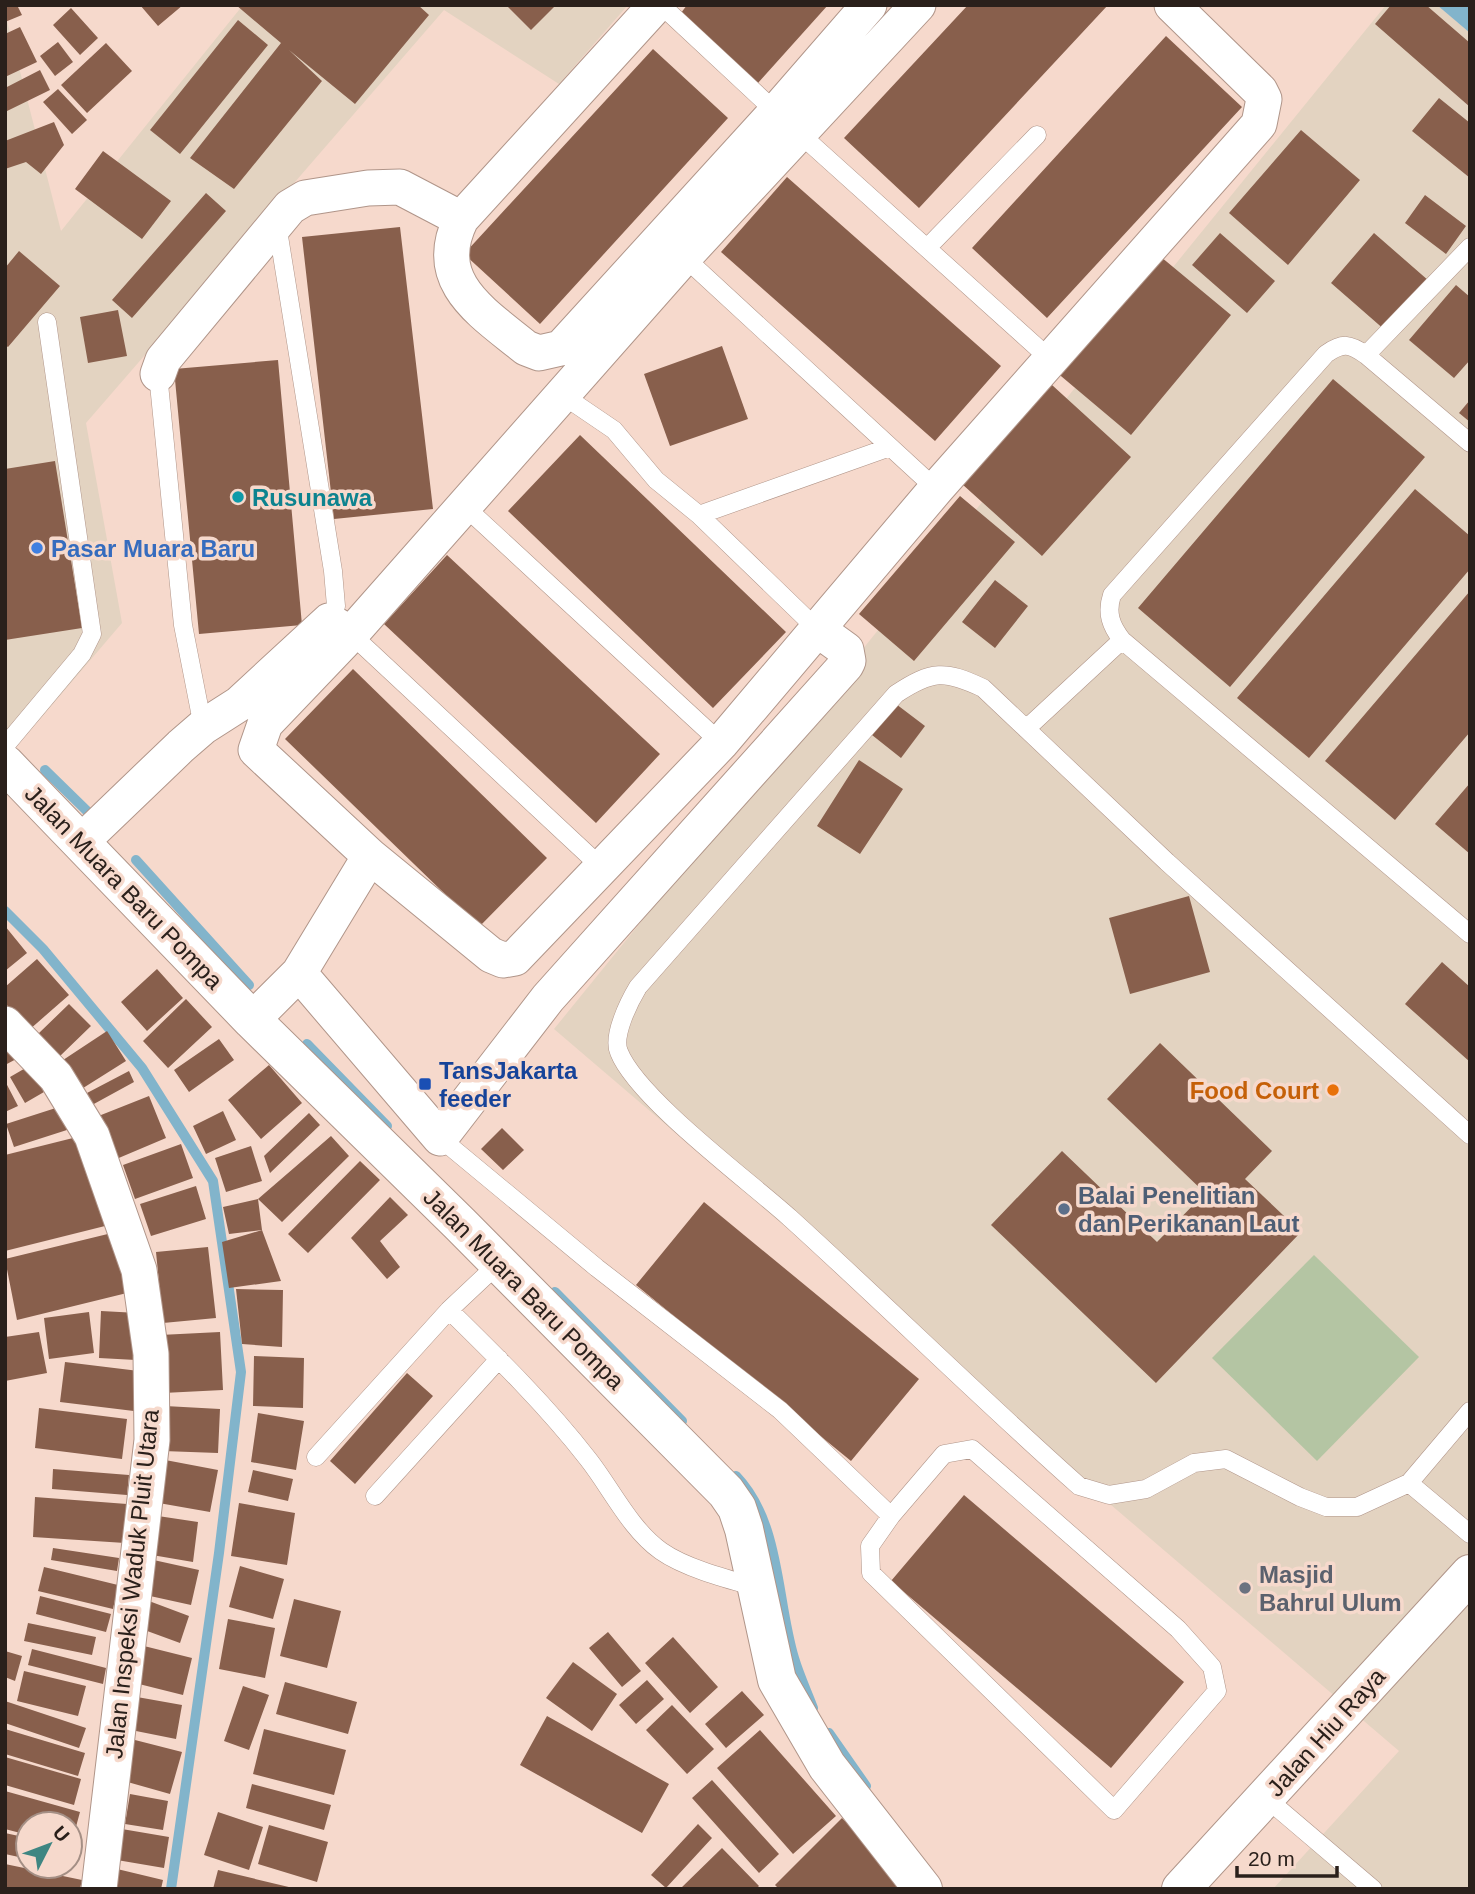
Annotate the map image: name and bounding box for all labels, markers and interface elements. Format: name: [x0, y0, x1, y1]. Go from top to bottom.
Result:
place label: Rusunawa: [252, 484, 373, 511]
marker: Rusunawa: [230, 489, 246, 505]
place label: Pasar Muara Baru: [51, 535, 255, 562]
marker: Pasar Muara Baru: [29, 540, 45, 556]
street label: Jalan Muara Baru Pompa: [20, 780, 229, 995]
place label: TansJakarta feeder: [439, 1057, 578, 1112]
marker: TansJakarta feeder: [417, 1076, 433, 1092]
place label: Food Court: [1190, 1077, 1319, 1104]
marker: Food Court: [1325, 1082, 1341, 1098]
place label: Balai Penelitian dan Perikanan Laut: [1078, 1182, 1299, 1237]
street label: Jalan Muara Baru Pompa: [418, 1183, 630, 1395]
marker: Balai Penelitian dan Perikanan Laut: [1056, 1201, 1072, 1217]
street label: Jalan Inspeksi Waduk Pluit Utara: [100, 1407, 164, 1760]
place label: Masjid Bahrul Ulum: [1259, 1561, 1402, 1616]
marker: Masjid Bahrul Ulum: [1237, 1580, 1253, 1596]
street label: Jalan Hiu Raya: [1262, 1662, 1391, 1802]
north arrow: [14, 1810, 84, 1880]
text: U: [49, 1822, 74, 1846]
scale bar: [1237, 1834, 1337, 1878]
text: 20 m: [1248, 1847, 1295, 1870]

